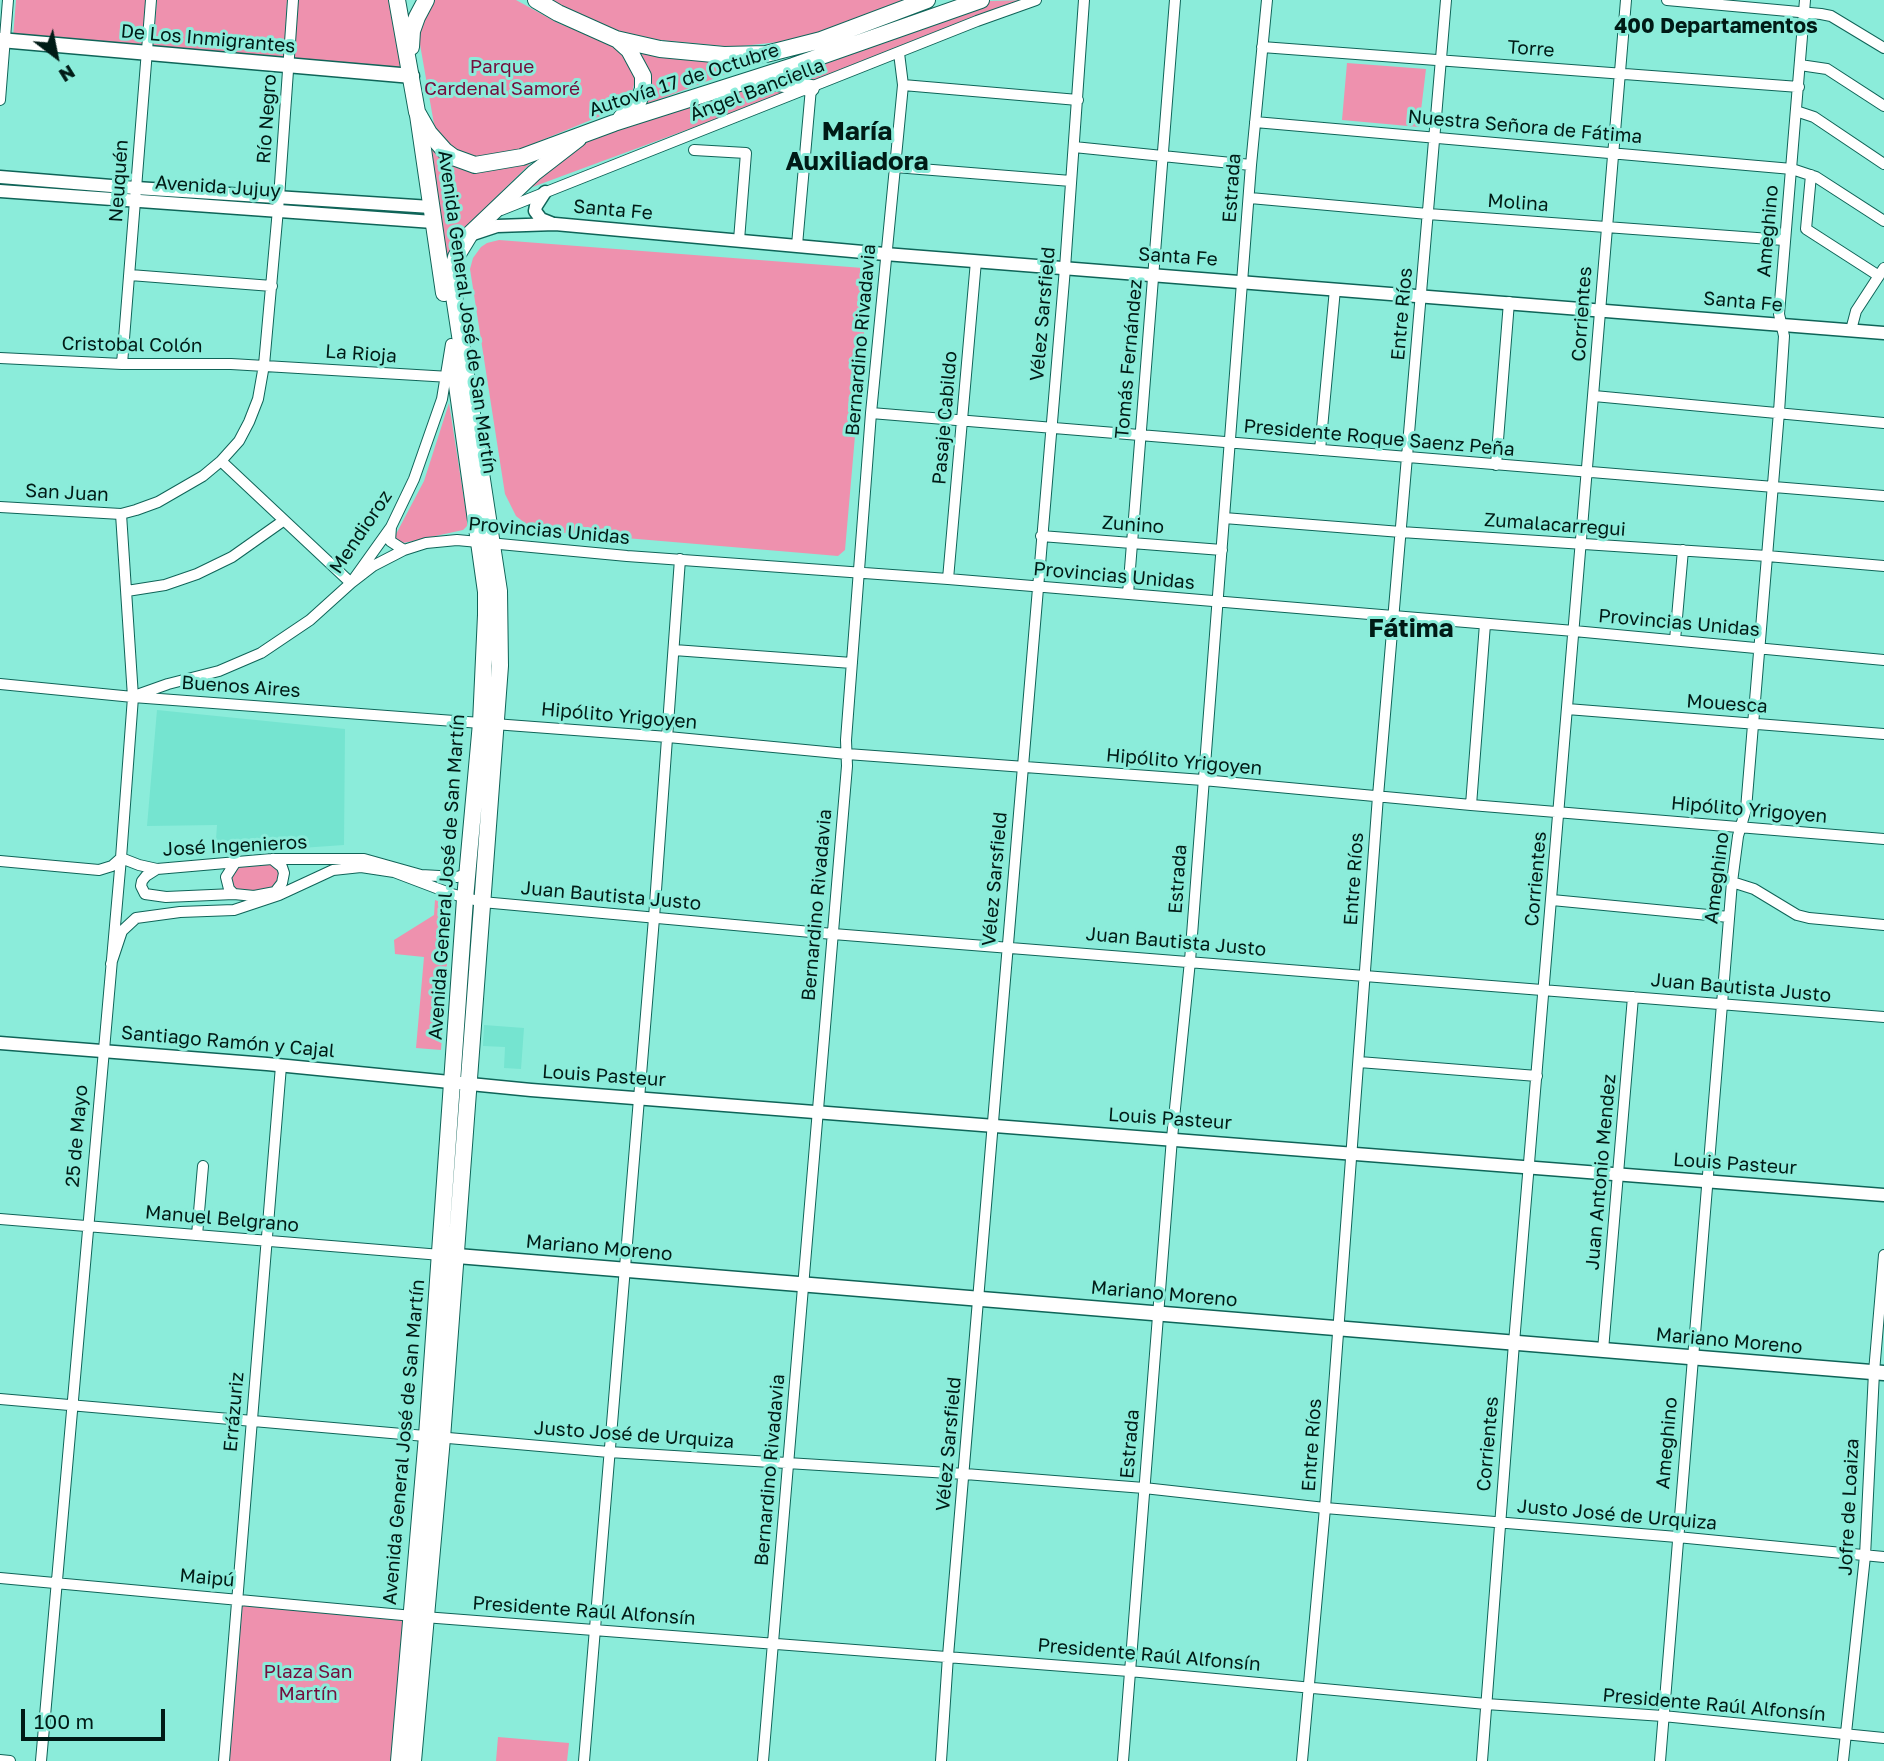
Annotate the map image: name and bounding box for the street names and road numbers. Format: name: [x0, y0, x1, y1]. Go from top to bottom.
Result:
street label: De Los Inmigrantes: [120, 20, 296, 58]
street label: Torre: [1507, 36, 1555, 62]
street label: Autovía 17 de Octubre: [586, 38, 782, 122]
street label: Ángel Banciella: [686, 54, 828, 126]
street label: Río Negro: [252, 73, 282, 165]
street label: Nuestra Señora de Fátima: [1407, 105, 1643, 149]
street label: Neuquén: [105, 139, 133, 223]
street label: Avenida General José de San Martín: [433, 149, 501, 475]
street label: Estrada: [1218, 152, 1246, 224]
street label: Avenida Jujuy: [154, 171, 282, 203]
street label: Ameghino: [1753, 184, 1783, 278]
street label: Molina: [1487, 189, 1549, 217]
street label: Santa Fe: [572, 195, 654, 225]
street label: Bernardino Rivadavia: [841, 243, 881, 437]
street label: Santa Fe: [1137, 243, 1219, 271]
street label: Vélez Sarsfield: [1026, 246, 1060, 382]
street label: Corrientes: [1567, 266, 1597, 362]
street label: Entre Ríos: [1387, 267, 1417, 361]
street label: Tomás Fernández: [1111, 278, 1147, 440]
street label: Santa Fe: [1702, 287, 1784, 317]
street label: Cristobal Colón: [61, 332, 203, 358]
street label: La Rioja: [324, 340, 398, 368]
street label: Pasaje Cabildo: [928, 350, 962, 486]
street label: Presidente Roque Saenz Peña: [1242, 415, 1516, 461]
street label: San Juan: [25, 479, 109, 507]
street label: Mendioroz: [325, 486, 397, 578]
street label: Zumalacarregui: [1483, 509, 1627, 541]
street label: Zunino: [1101, 511, 1165, 539]
street label: Provincias Unidas: [467, 513, 631, 549]
street label: Provincias Unidas: [1032, 558, 1196, 594]
street label: Provincias Unidas: [1597, 605, 1761, 641]
street label: Buenos Aires: [181, 671, 301, 703]
street label: Mouesca: [1686, 690, 1768, 718]
street label: Hipólito Yrigoyen: [540, 698, 698, 734]
street label: Avenida General José de San Martín: [424, 713, 470, 1041]
street label: Hipólito Yrigoyen: [1105, 744, 1263, 780]
street label: Hipólito Yrigoyen: [1670, 792, 1828, 828]
street label: Bernardino Rivadavia: [797, 808, 837, 1002]
street label: Vélez Sarsfield: [978, 811, 1012, 947]
street label: Corrientes: [1520, 830, 1552, 928]
street label: José Ingenieros: [162, 831, 308, 861]
street label: Ameghino: [1700, 831, 1734, 925]
street label: Entre Ríos: [1339, 832, 1369, 926]
street label: Estrada: [1164, 843, 1192, 915]
street label: Juan Bautista Justo: [520, 877, 702, 915]
street label: Juan Bautista Justo: [1085, 923, 1267, 961]
street label: Juan Bautista Justo: [1650, 969, 1832, 1007]
street label: Santiago Ramón y Cajal: [120, 1021, 336, 1063]
street label: Louis Pasteur: [541, 1060, 667, 1092]
street label: Juan Antonio Mendez: [1581, 1073, 1621, 1271]
street label: 25 de Mayo: [61, 1084, 93, 1188]
street label: Louis Pasteur: [1107, 1103, 1233, 1135]
street label: Louis Pasteur: [1672, 1148, 1798, 1180]
street label: Manuel Belgrano: [144, 1201, 300, 1237]
street label: Mariano Moreno: [525, 1230, 673, 1266]
street label: Mariano Moreno: [1090, 1276, 1238, 1312]
street label: Avenida General José de San Martín: [378, 1278, 430, 1606]
street label: Mariano Moreno: [1655, 1323, 1803, 1359]
street label: Errázuriz: [219, 1371, 249, 1453]
street label: Bernardino Rivadavia: [750, 1373, 790, 1567]
street label: Vélez Sarsfield: [932, 1376, 966, 1512]
street label: Corrientes: [1472, 1395, 1504, 1493]
street label: Ameghino: [1652, 1396, 1682, 1490]
street label: Entre Ríos: [1297, 1398, 1327, 1492]
street label: Estrada: [1116, 1408, 1144, 1480]
street label: Justo José de Urquiza: [533, 1417, 735, 1453]
street label: Jofre de Loaiza: [1834, 1438, 1864, 1576]
street label: Justo José de Urquiza: [1516, 1495, 1718, 1535]
street label: Maipú: [178, 1564, 236, 1592]
street label: Presidente Raúl Alfonsín: [472, 1592, 696, 1630]
street label: Presidente Raúl Alfonsín: [1036, 1634, 1262, 1676]
street label: Presidente Raúl Alfonsín: [1601, 1684, 1827, 1726]

